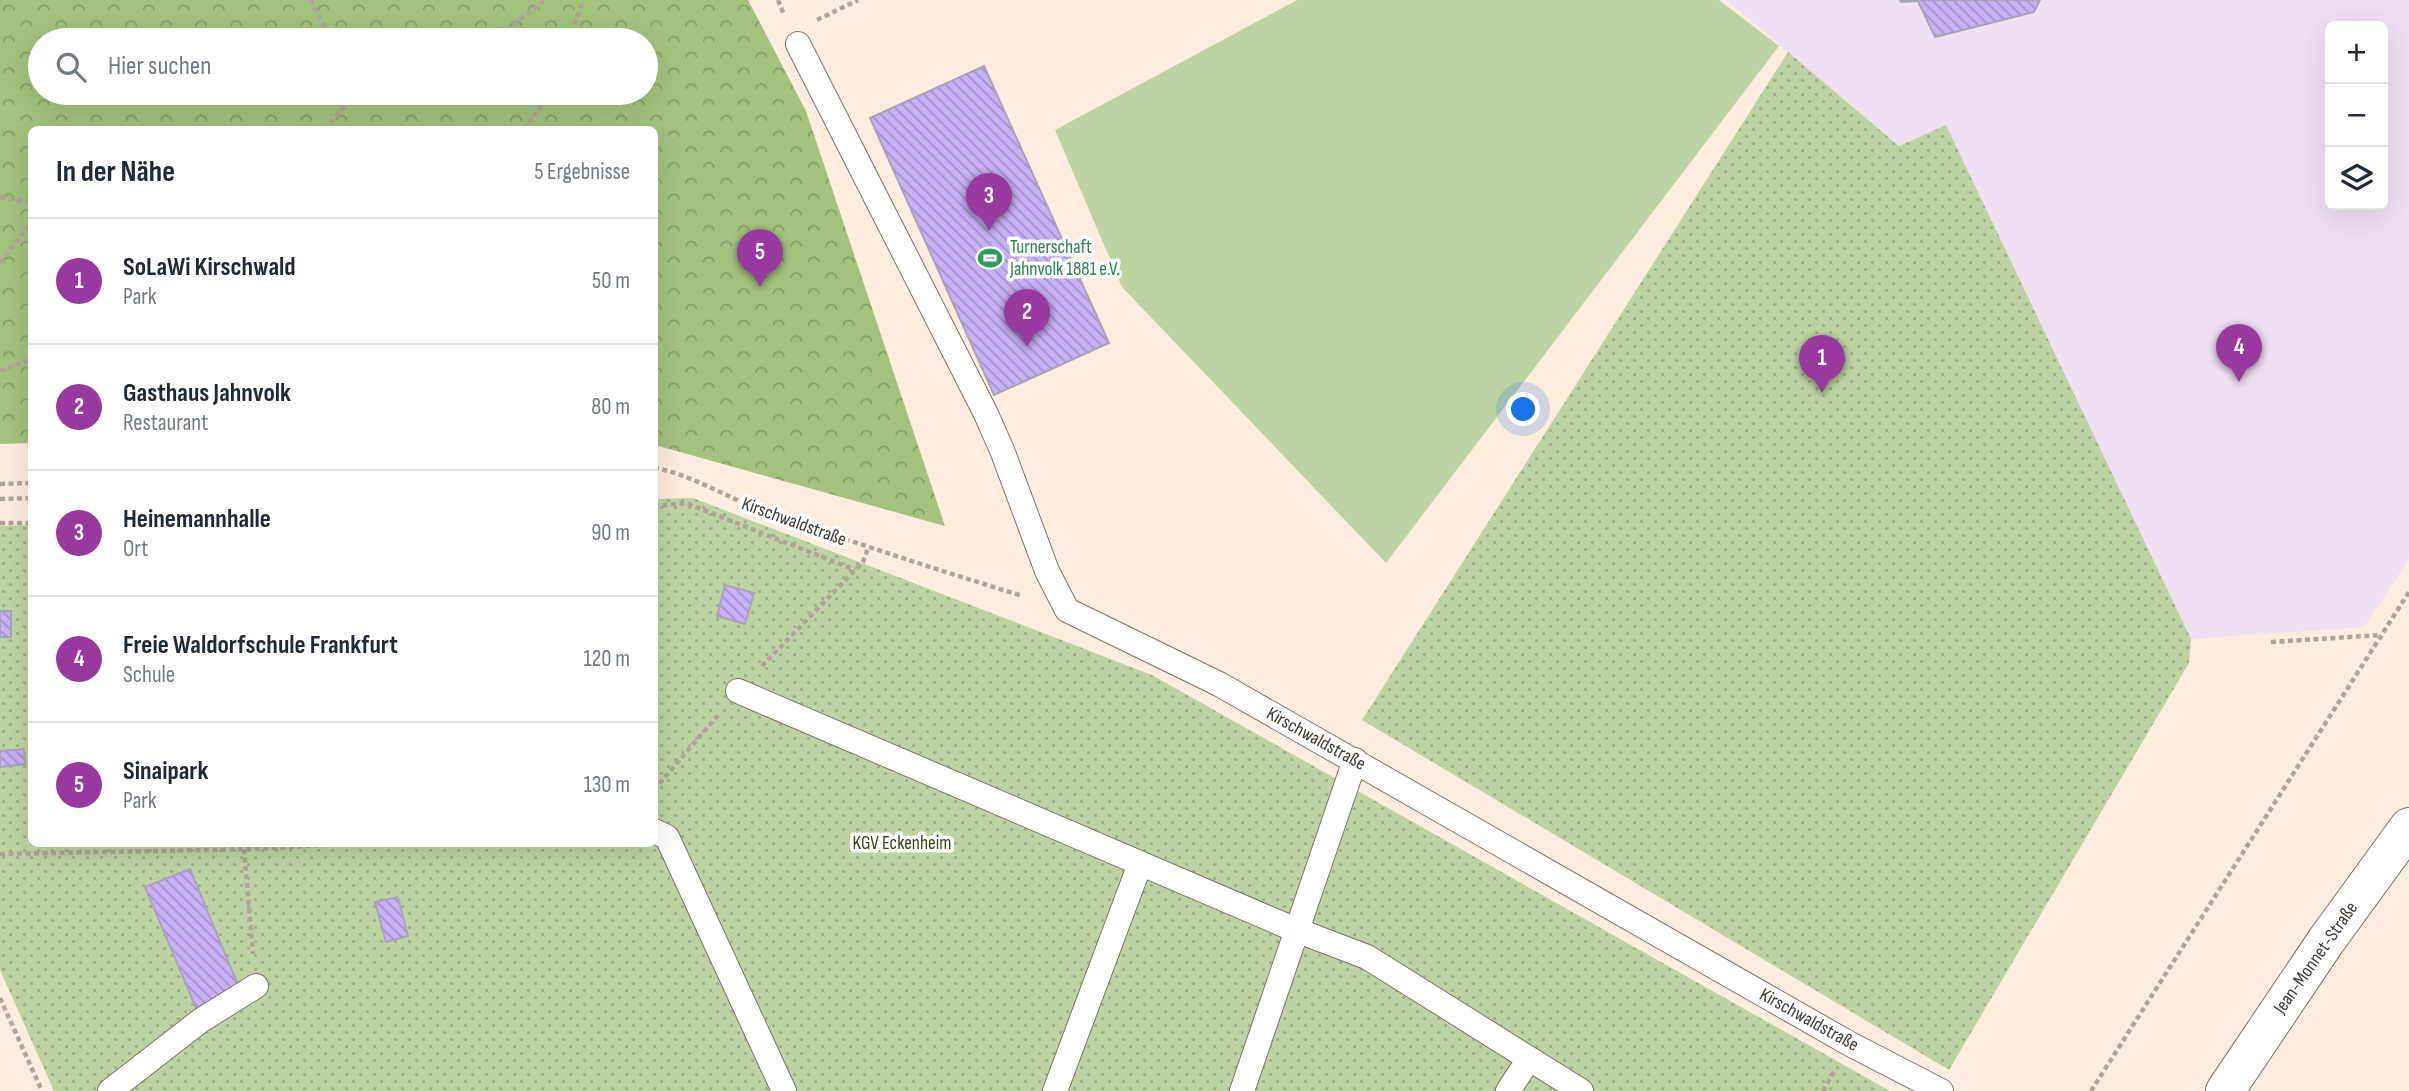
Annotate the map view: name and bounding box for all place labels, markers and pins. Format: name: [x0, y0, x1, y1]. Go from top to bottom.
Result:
pin: 3: [966, 173, 1012, 231]
pin: 5: [737, 229, 783, 287]
place label: Turnerschaft Jahnvolk 1881 e.V.: [1009, 236, 1120, 281]
sports icon: Turnerschaft Jahnvolk 1881 e.V.: [976, 244, 1004, 272]
pin: 2: [1004, 289, 1050, 347]
pin: 4: [2216, 324, 2262, 382]
pin: 1: [1799, 335, 1845, 393]

